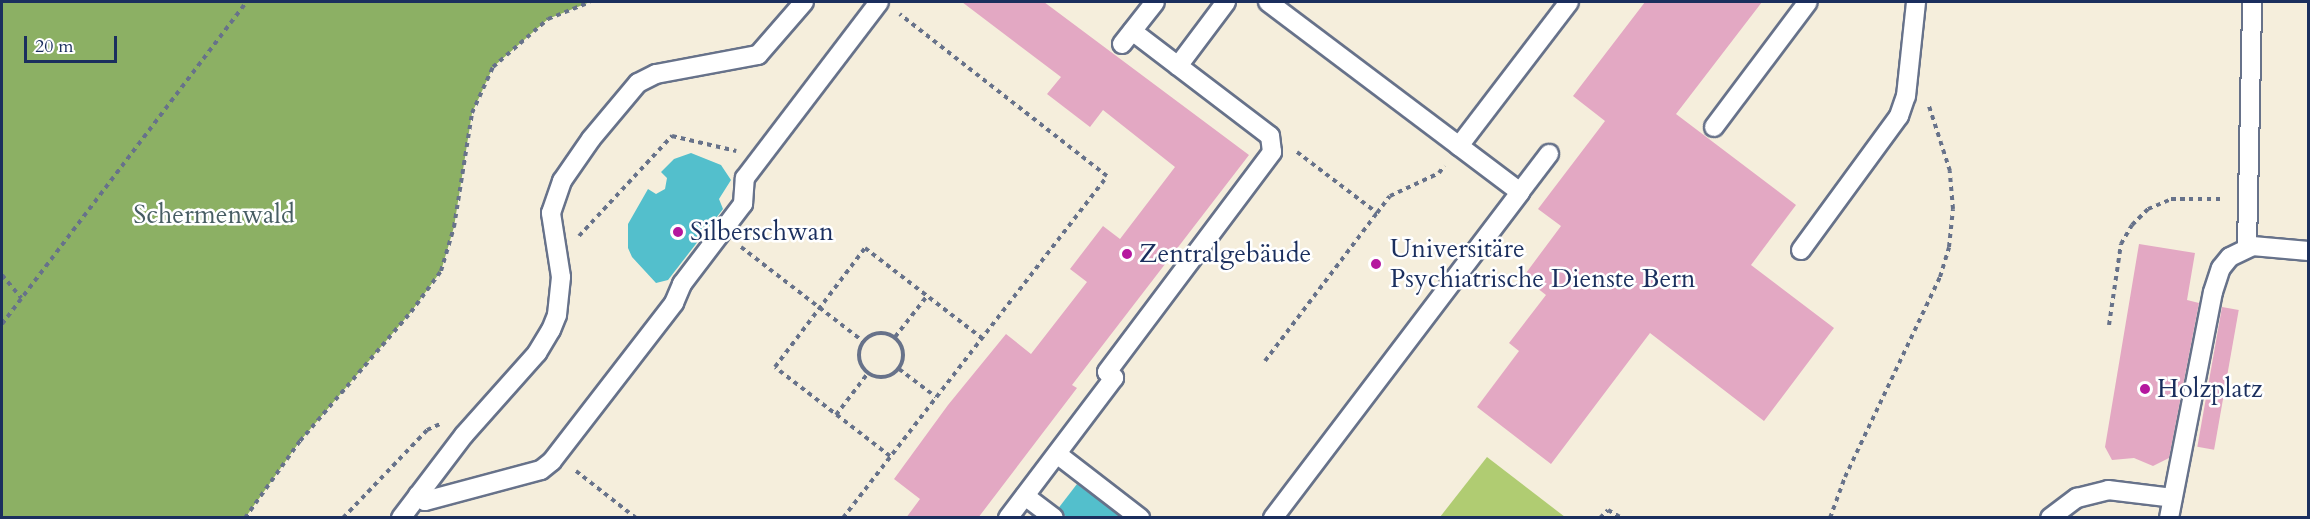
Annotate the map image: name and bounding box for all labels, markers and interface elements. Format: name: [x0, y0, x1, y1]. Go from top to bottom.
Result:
scale bar: [27, 24, 120, 62]
text: 20 m: [35, 34, 74, 59]
park label: Schermenwald: [133, 199, 295, 231]
place label: Silberschwan: [690, 216, 834, 248]
marker: Silberschwan: [671, 225, 685, 239]
place label: Universitäre Psychiatrische Dienste Bern: [1390, 233, 1696, 294]
place label: Zentralgebäude: [1139, 238, 1311, 270]
marker: Zentralgebäude: [1120, 247, 1134, 261]
marker: Universitäre Psychiatrische Dienste Bern: [1367, 255, 1385, 273]
place label: Holzplatz: [2157, 373, 2263, 405]
marker: Holzplatz: [2138, 382, 2152, 396]

